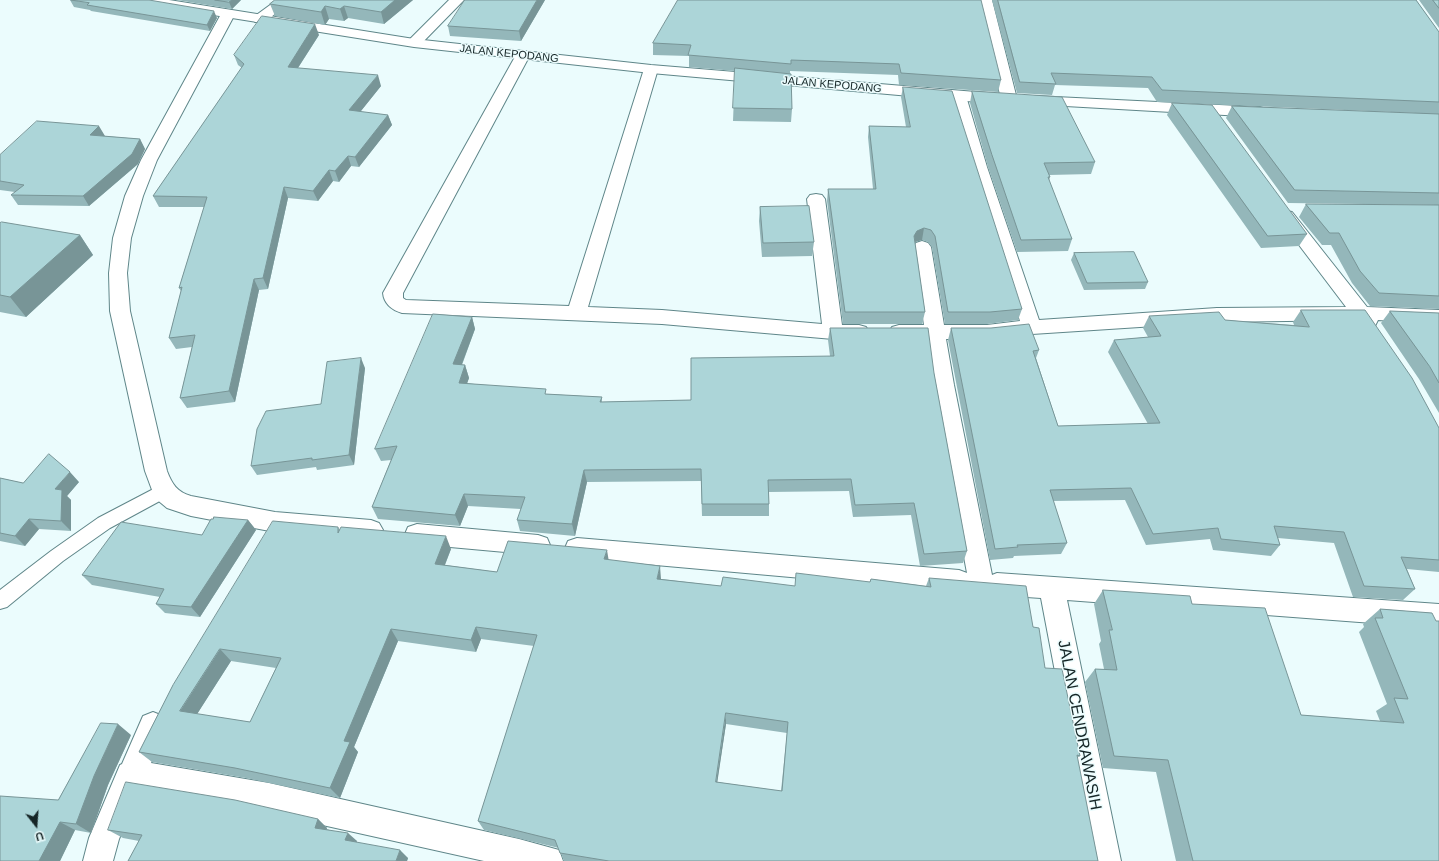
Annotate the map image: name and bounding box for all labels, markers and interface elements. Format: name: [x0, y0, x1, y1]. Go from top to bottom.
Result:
street label: JALAN KEPODANG: [459, 42, 559, 66]
street label: JALAN KEPODANG: [782, 74, 882, 96]
street label: JALAN CENDRAWASIH: [1053, 638, 1105, 812]
north arrow: [16, 805, 56, 845]
text: U: [34, 830, 45, 843]

